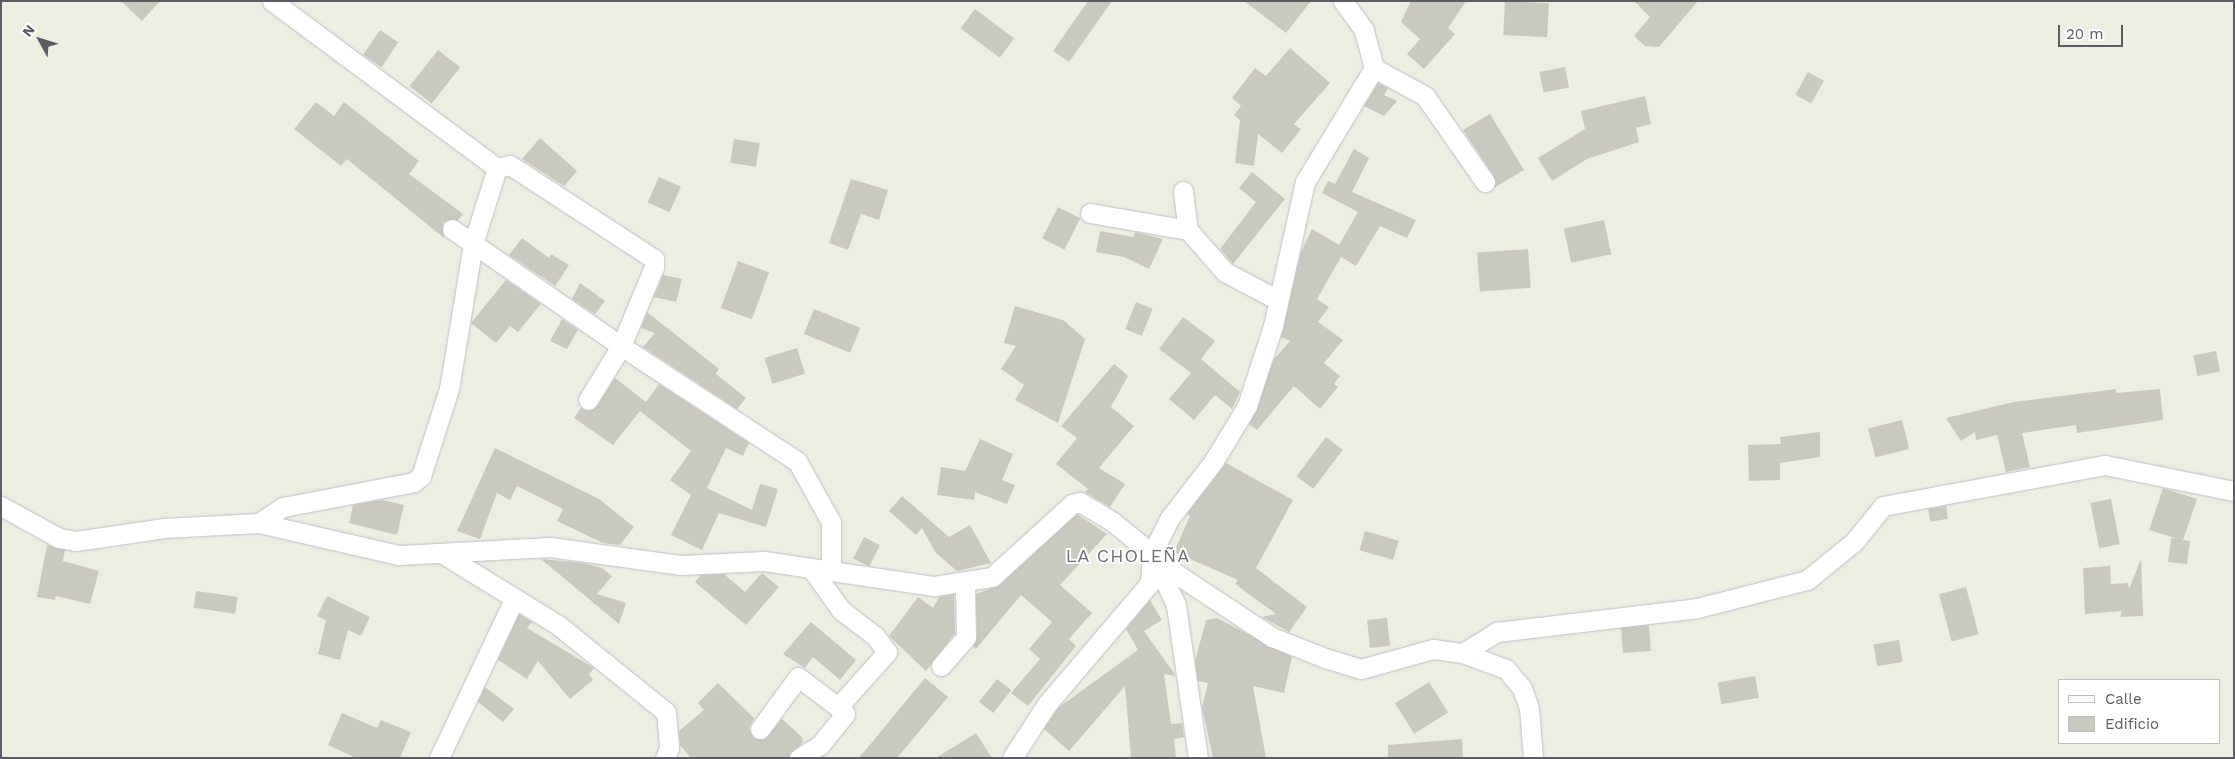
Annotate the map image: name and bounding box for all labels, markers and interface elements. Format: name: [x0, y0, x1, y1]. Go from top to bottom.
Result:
north arrow: [15, 15, 65, 65]
scale bar: [2060, 15, 2125, 47]
text: N: [19, 21, 38, 40]
text: 20 m: [2066, 25, 2104, 43]
district label: LA CHOLEÑA: [1064, 545, 1192, 567]
legend: [2058, 679, 2220, 744]
text: Calle: [2105, 690, 2142, 708]
text: Edificio: [2105, 715, 2159, 733]

